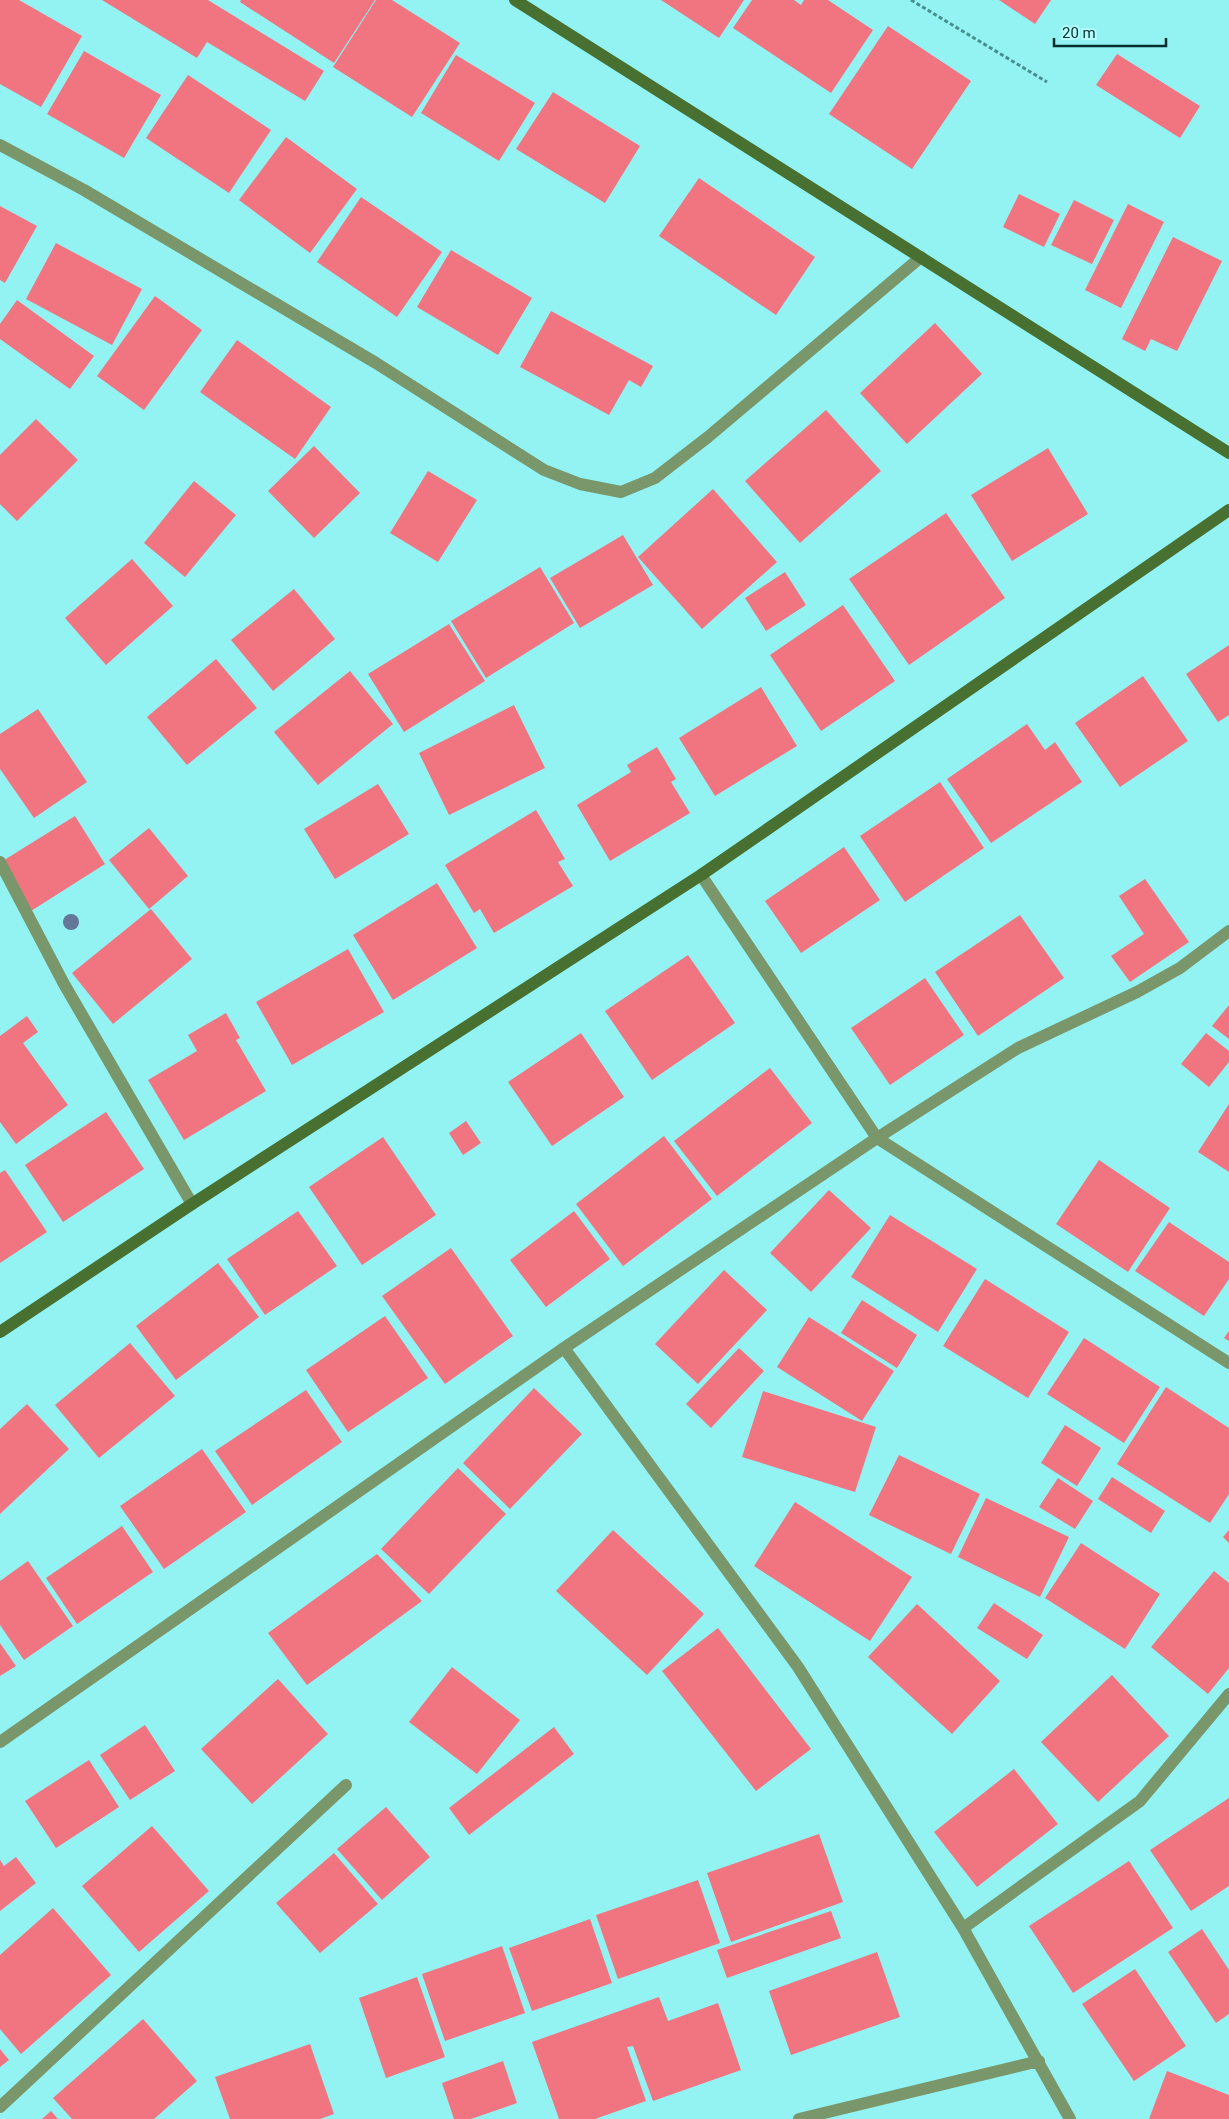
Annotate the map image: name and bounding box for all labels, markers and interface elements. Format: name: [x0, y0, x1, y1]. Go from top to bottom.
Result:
scale bar: [1054, 15, 1166, 47]
text: 20 m: [1062, 24, 1096, 42]

